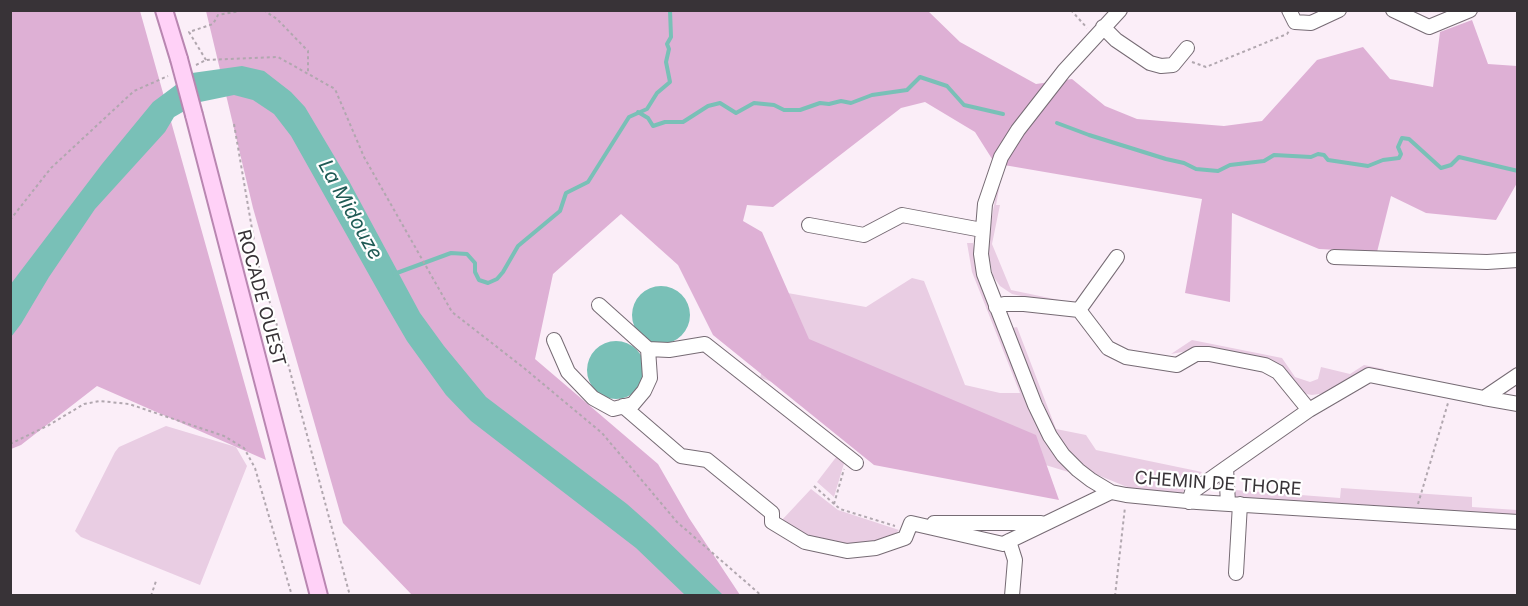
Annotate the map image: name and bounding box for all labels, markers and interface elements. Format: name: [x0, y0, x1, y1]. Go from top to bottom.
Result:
water label: La Midouze: [313, 156, 387, 264]
street label: ROCADE OUEST: [232, 227, 290, 369]
street label: CHEMIN DE THORE: [1134, 467, 1302, 501]

